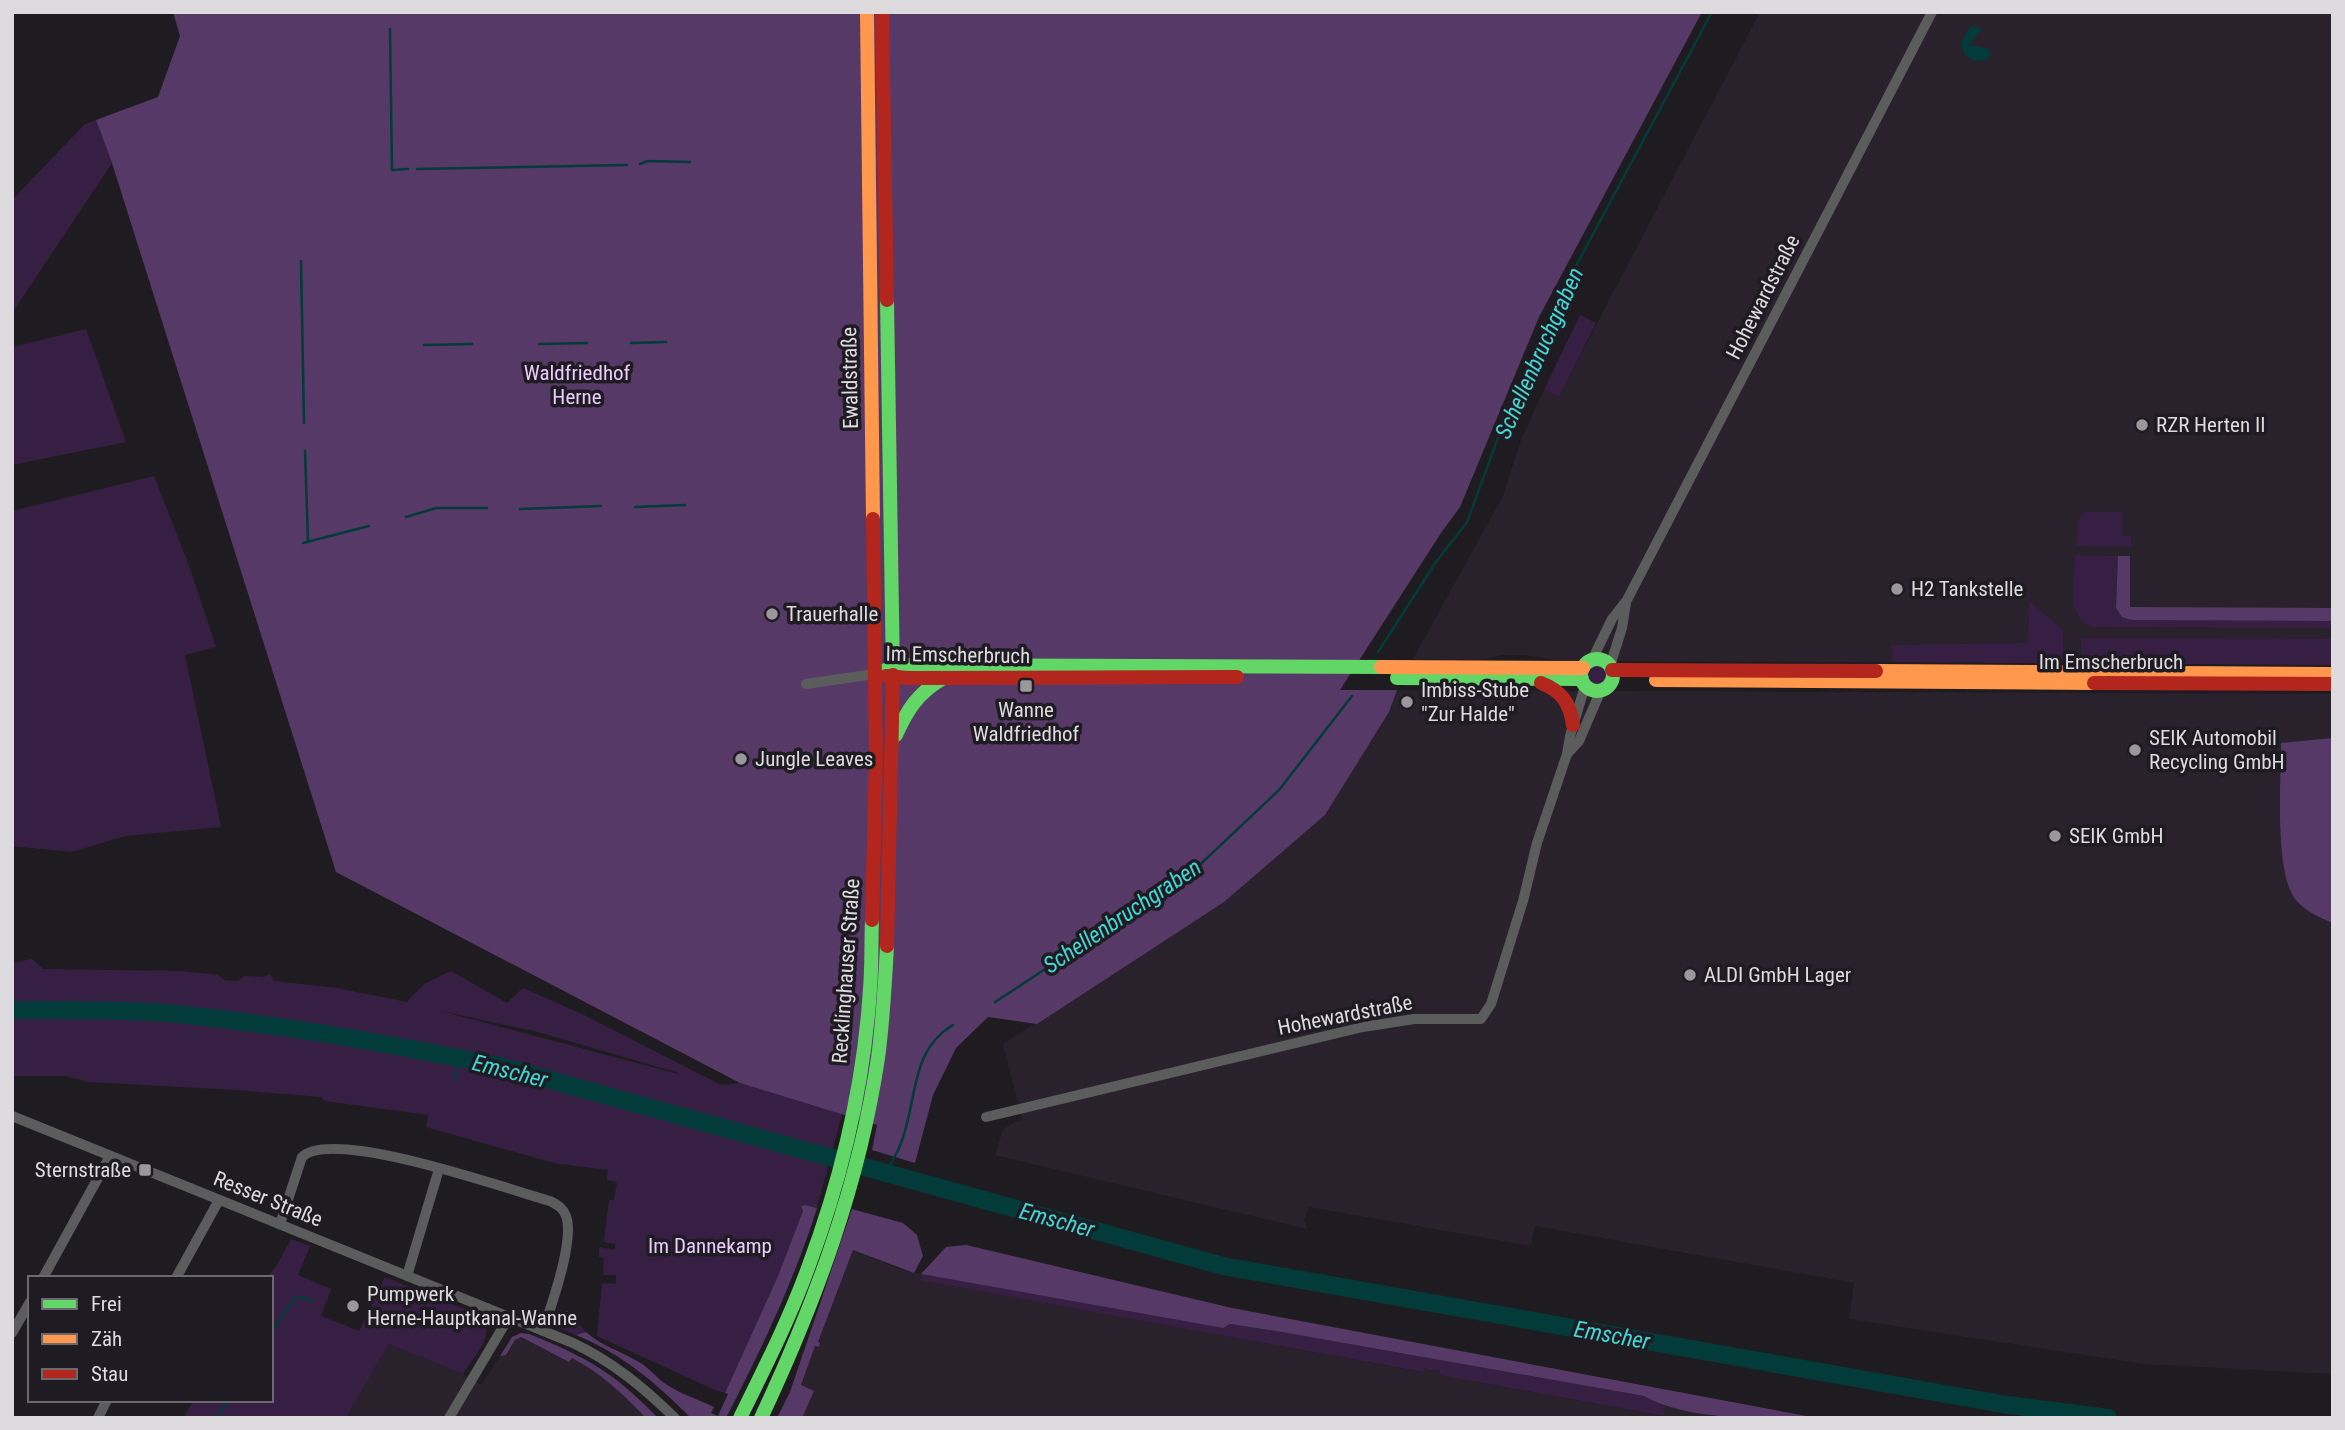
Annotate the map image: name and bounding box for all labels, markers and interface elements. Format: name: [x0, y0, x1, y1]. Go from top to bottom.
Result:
street label: Hohewardstraße: [1721, 231, 1805, 363]
water label: Schellenbruchgraben: [1490, 263, 1589, 443]
street label: Ewaldstraße: [837, 327, 863, 429]
park label: Waldfriedhof Herne: [524, 361, 631, 409]
place label: RZR Herten II: [2156, 413, 2265, 437]
marker: RZR Herten II: [2134, 417, 2150, 433]
place label: H2 Tankstelle: [1911, 577, 2024, 601]
marker: H2 Tankstelle: [1889, 581, 1905, 597]
place label: Trauerhalle: [786, 602, 878, 626]
marker: Trauerhalle: [764, 606, 780, 622]
street label: Im Emscherbruch: [886, 642, 1030, 668]
street label: Im Emscherbruch: [2039, 650, 2183, 674]
marker: Wanne Waldfriedhof: [1018, 678, 1034, 694]
place label: Imbiss-Stube "Zur Halde": [1421, 678, 1529, 726]
marker: Imbiss-Stube "Zur Halde": [1399, 694, 1415, 710]
place label: Wanne Waldfriedhof: [973, 698, 1080, 746]
place label: SEIK Automobil Recycling GmbH: [2149, 726, 2285, 774]
marker: SEIK Automobil Recycling GmbH: [2127, 742, 2143, 758]
place label: Jungle Leaves: [755, 747, 873, 771]
marker: Jungle Leaves: [733, 751, 749, 767]
place label: SEIK GmbH: [2069, 824, 2163, 848]
marker: SEIK GmbH: [2047, 828, 2063, 844]
water label: Schellenbruchgraben: [1038, 854, 1206, 979]
street label: Recklinghauser Straße: [828, 878, 864, 1064]
place label: ALDI GmbH Lager: [1704, 963, 1851, 987]
marker: ALDI GmbH Lager: [1682, 967, 1698, 983]
street label: Hohewardstraße: [1276, 990, 1414, 1040]
water label: Emscher: [470, 1049, 551, 1094]
place label: Sternstraße: [35, 1158, 131, 1182]
marker: Sternstraße: [137, 1162, 153, 1178]
street label: Resser Straße: [210, 1166, 326, 1232]
water label: Emscher: [1016, 1198, 1098, 1244]
park label: Im Dannekamp: [648, 1234, 772, 1258]
legend: [28, 1276, 273, 1402]
place label: Pumpwerk Herne-Hauptkanal-Wanne: [367, 1282, 577, 1330]
text: Frei: [91, 1292, 122, 1316]
marker: Pumpwerk Herne-Hauptkanal-Wanne: [345, 1298, 361, 1314]
water label: Emscher: [1572, 1316, 1653, 1356]
text: Zäh: [91, 1327, 122, 1351]
text: Stau: [91, 1362, 128, 1386]

